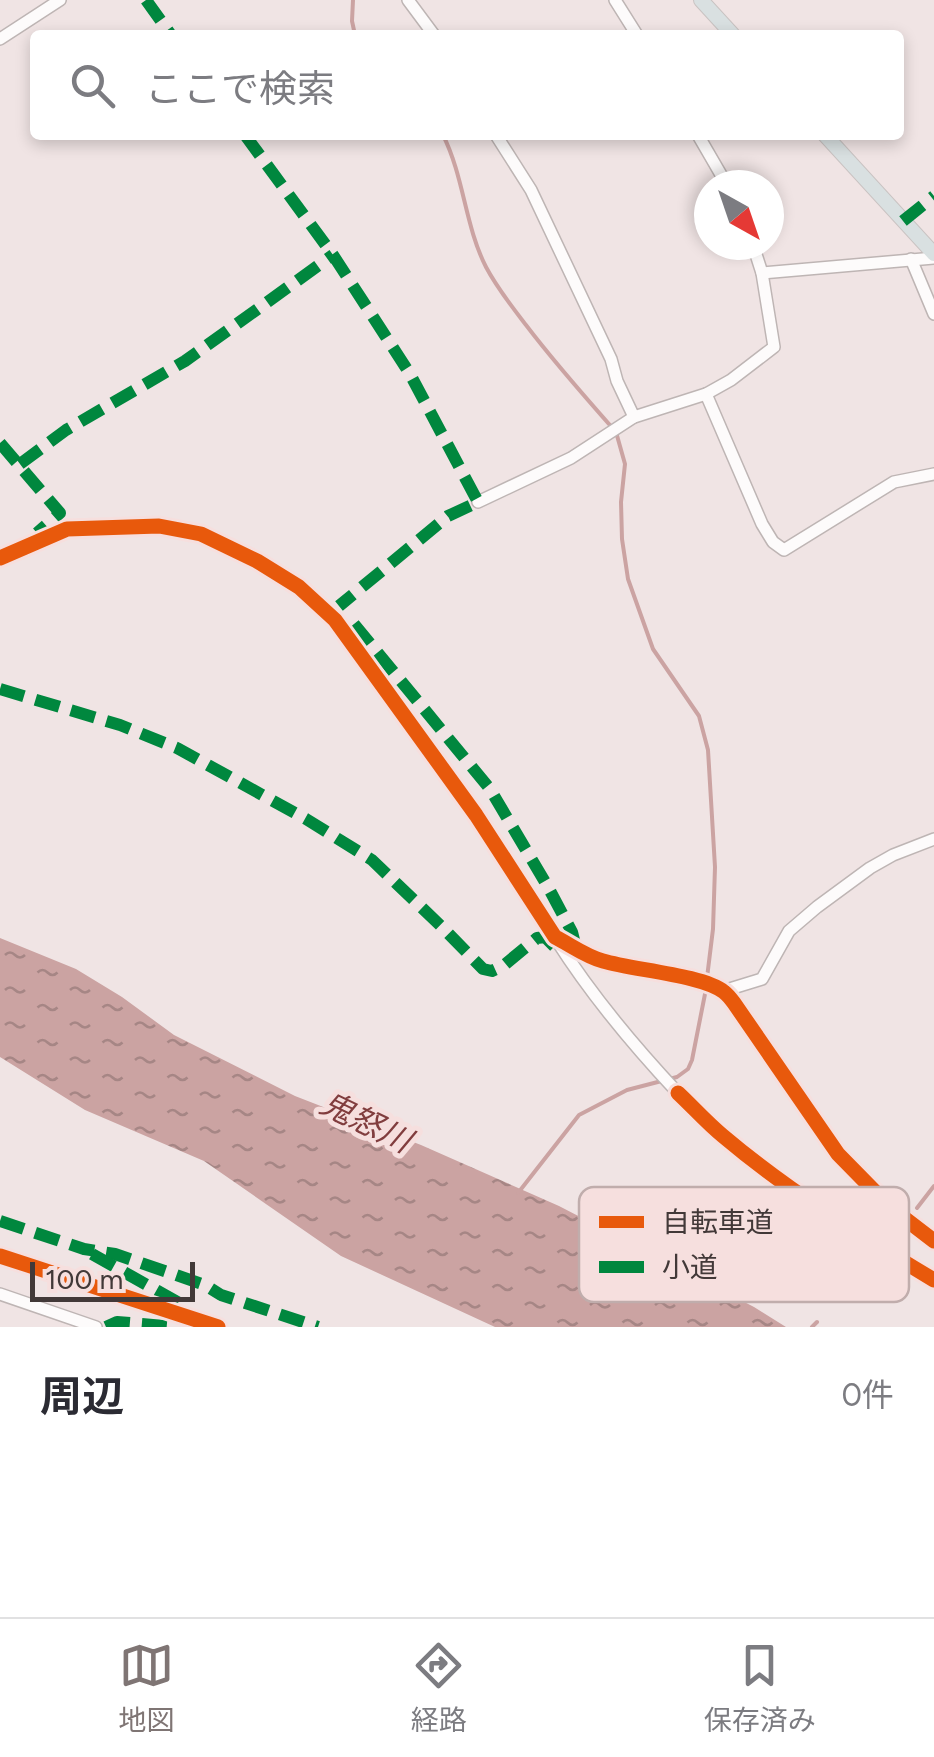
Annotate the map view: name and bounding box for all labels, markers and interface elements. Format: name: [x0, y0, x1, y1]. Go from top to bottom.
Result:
search box: [30, 30, 904, 140]
icon: search: [65, 58, 120, 113]
text: ここで検索: [145, 66, 335, 112]
north arrow: [694, 170, 784, 260]
water label: 鬼怒川: [315, 1084, 420, 1161]
legend: [579, 1187, 909, 1302]
text: 自転車道: [662, 1205, 774, 1239]
text: 小道: [662, 1250, 718, 1284]
scale bar: [30, 1257, 195, 1302]
text: 100 m: [45, 1262, 123, 1296]
text: 周辺: [40, 1371, 124, 1422]
text: 0件: [841, 1376, 894, 1414]
tab: 地図: [118, 1638, 174, 1738]
tab: 経路: [411, 1638, 467, 1738]
tab: 保存済み: [704, 1638, 816, 1738]

